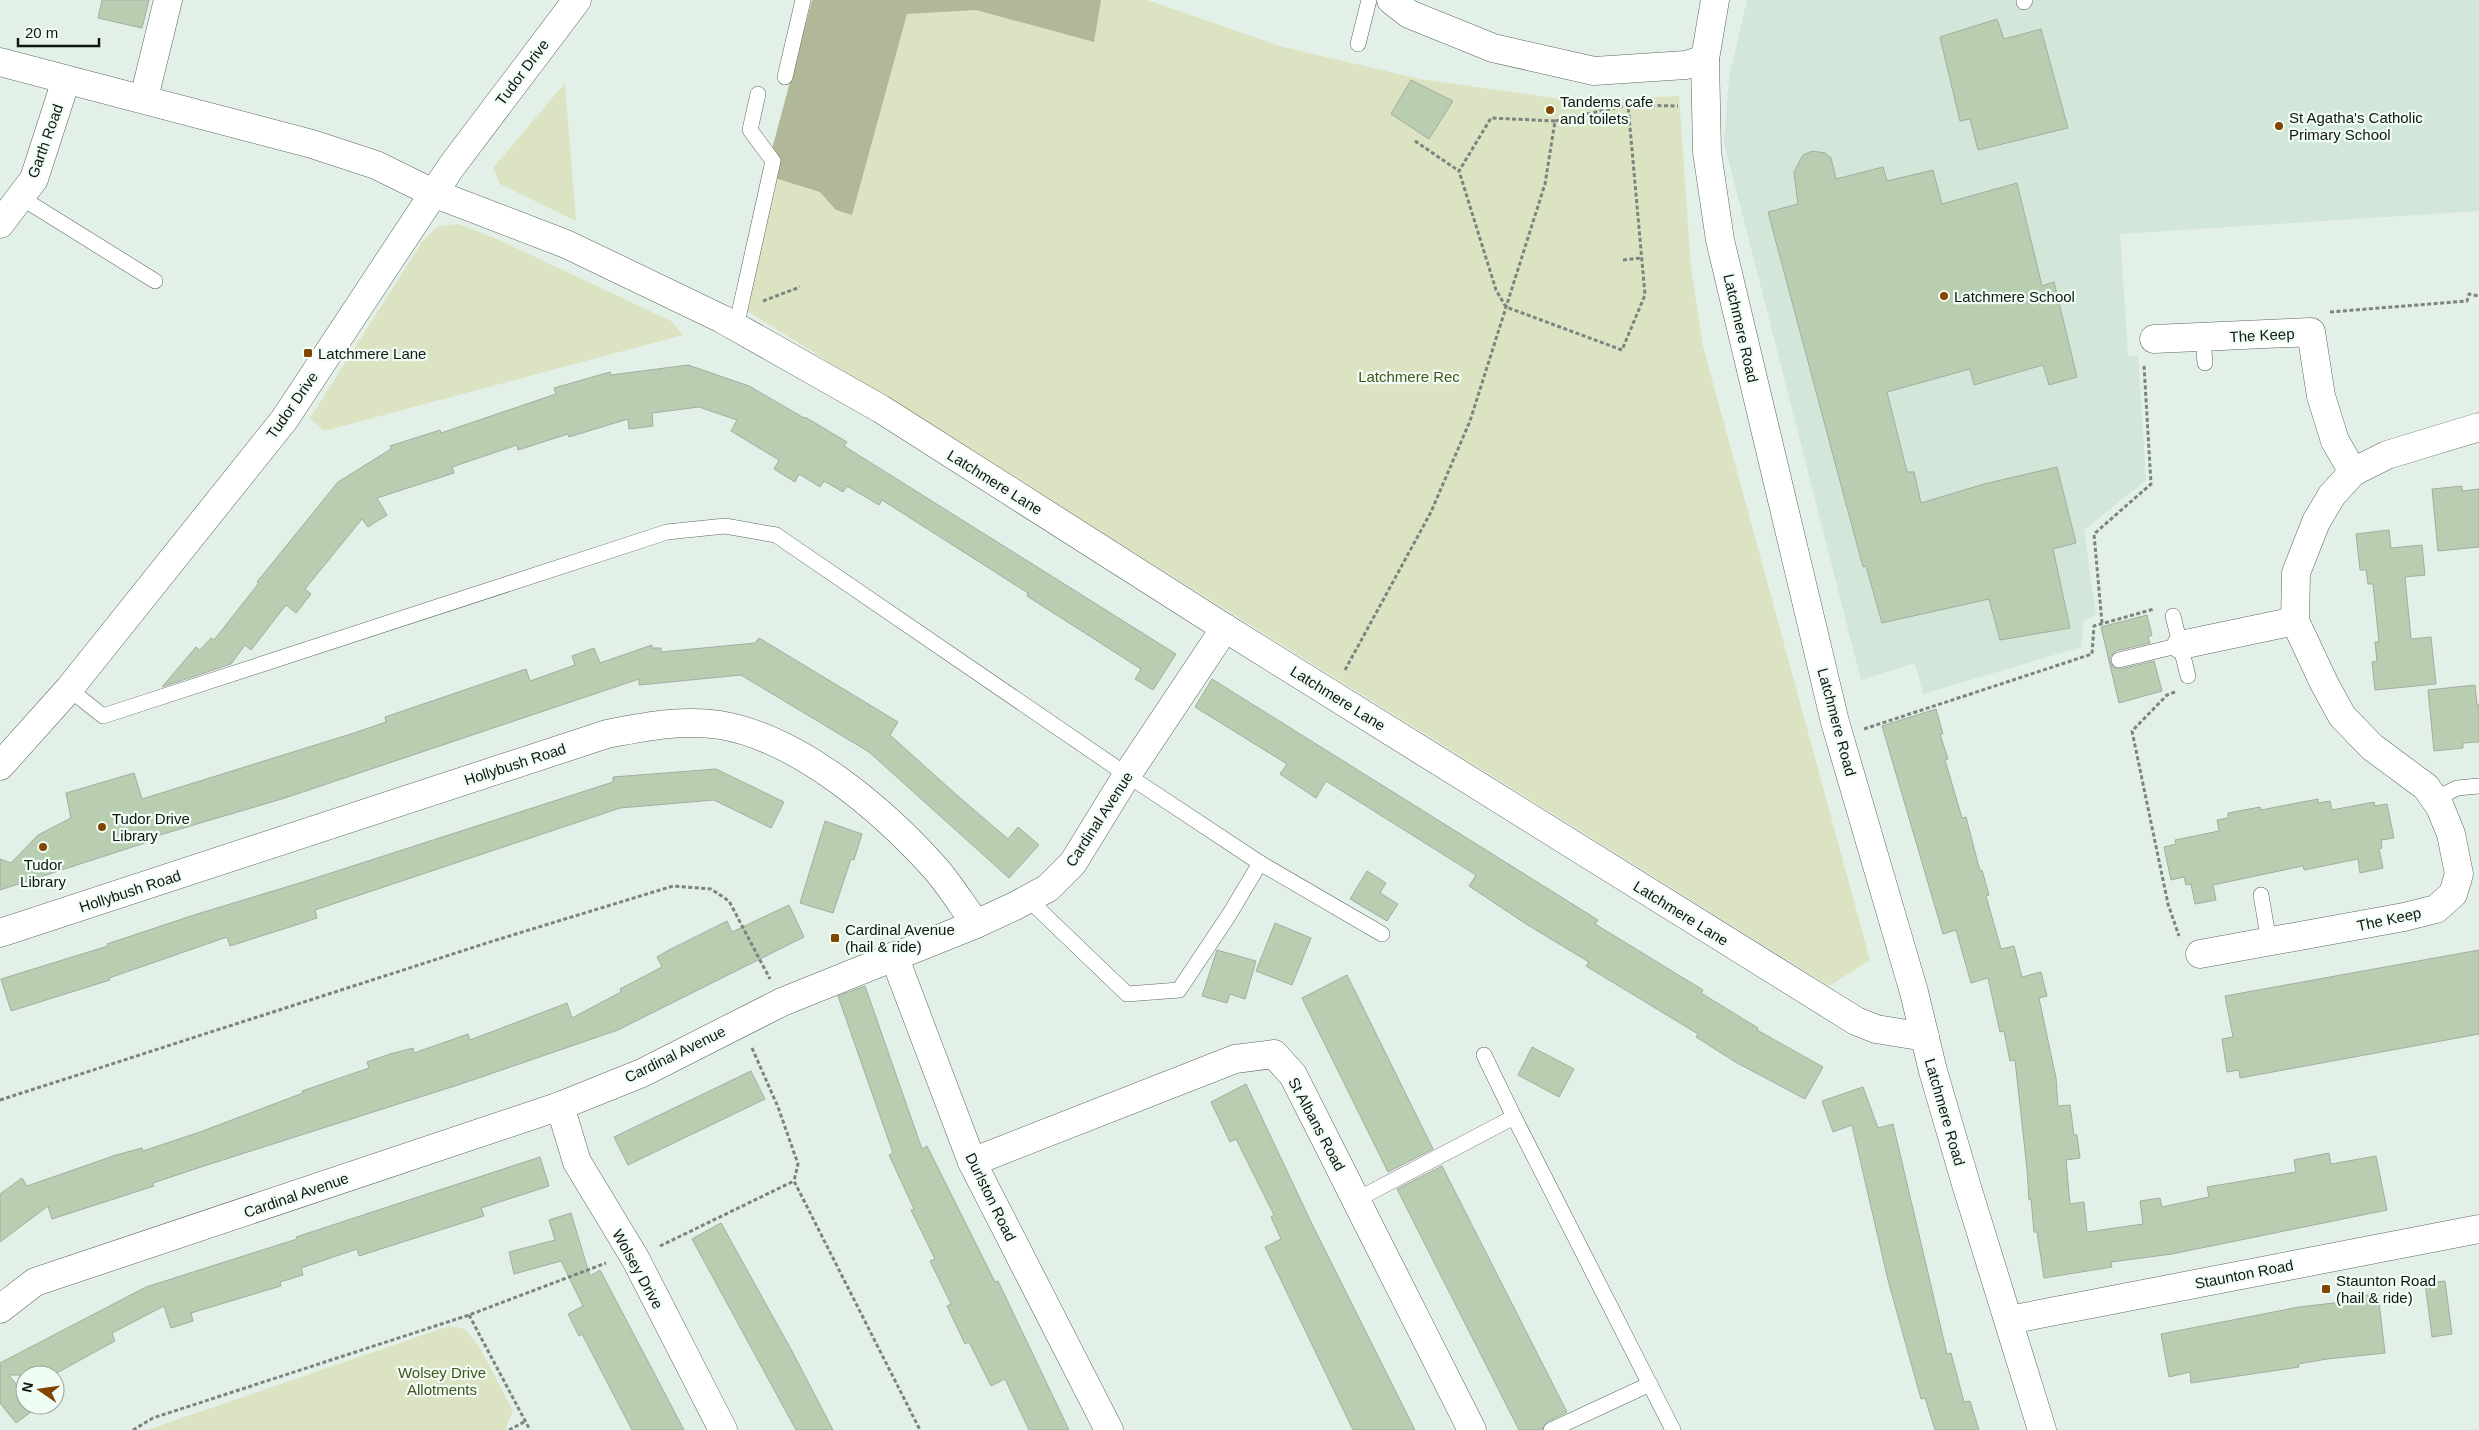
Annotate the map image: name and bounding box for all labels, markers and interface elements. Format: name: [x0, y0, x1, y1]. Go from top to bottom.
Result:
scale bar: [18, 15, 99, 47]
text: 20 m: [25, 24, 58, 41]
street label: Tudor Drive: [492, 36, 552, 108]
place label: Tandems cafe and toilets: [1560, 93, 1653, 127]
street label: Garth Road: [24, 102, 66, 180]
marker: Tandems cafe and toilets: [1544, 104, 1556, 116]
place label: St Agatha's Catholic Primary School: [2289, 109, 2423, 143]
marker: St Agatha's Catholic Primary School: [2273, 120, 2285, 132]
street label: Latchmere Road: [1720, 272, 1762, 384]
place label: Latchmere School: [1954, 288, 2075, 305]
marker: Latchmere School: [1938, 290, 1950, 302]
street label: The Keep: [2229, 325, 2295, 345]
place label: Latchmere Lane: [318, 345, 426, 362]
marker: Latchmere Lane: [302, 347, 314, 359]
street label: Tudor Drive: [263, 368, 321, 442]
park label: Latchmere Rec: [1358, 368, 1460, 385]
street label: Latchmere Lane: [945, 446, 1045, 518]
street label: Latchmere Lane: [1288, 662, 1388, 734]
street label: Latchmere Road: [1814, 666, 1860, 778]
street label: Hollybush Road: [462, 740, 568, 788]
street label: Cardinal Avenue: [1062, 768, 1136, 870]
place label: Tudor Drive Library: [112, 810, 190, 844]
marker: Tudor Drive Library: [96, 821, 108, 833]
marker: Tudor Library: [37, 841, 49, 853]
place label: Tudor Library: [20, 856, 66, 890]
street label: Hollybush Road: [77, 867, 183, 915]
street label: Latchmere Lane: [1631, 877, 1731, 949]
street label: The Keep: [2355, 904, 2423, 934]
place label: Cardinal Avenue (hail & ride): [845, 921, 955, 955]
marker: Cardinal Avenue (hail & ride): [829, 932, 841, 944]
street label: Cardinal Avenue: [622, 1022, 728, 1086]
street label: Latchmere Road: [1922, 1056, 1968, 1168]
street label: St Albans Road: [1285, 1074, 1349, 1174]
street label: Durlston Road: [962, 1150, 1020, 1244]
street label: Cardinal Avenue: [241, 1169, 351, 1221]
street label: Wolsey Drive: [609, 1226, 667, 1312]
street label: Staunton Road: [2193, 1256, 2295, 1292]
place label: Staunton Road (hail & ride): [2336, 1272, 2436, 1306]
marker: Staunton Road (hail & ride): [2320, 1283, 2332, 1295]
park label: Wolsey Drive Allotments: [398, 1364, 486, 1398]
north arrow: [15, 1365, 65, 1415]
text: N: [18, 1380, 36, 1394]

